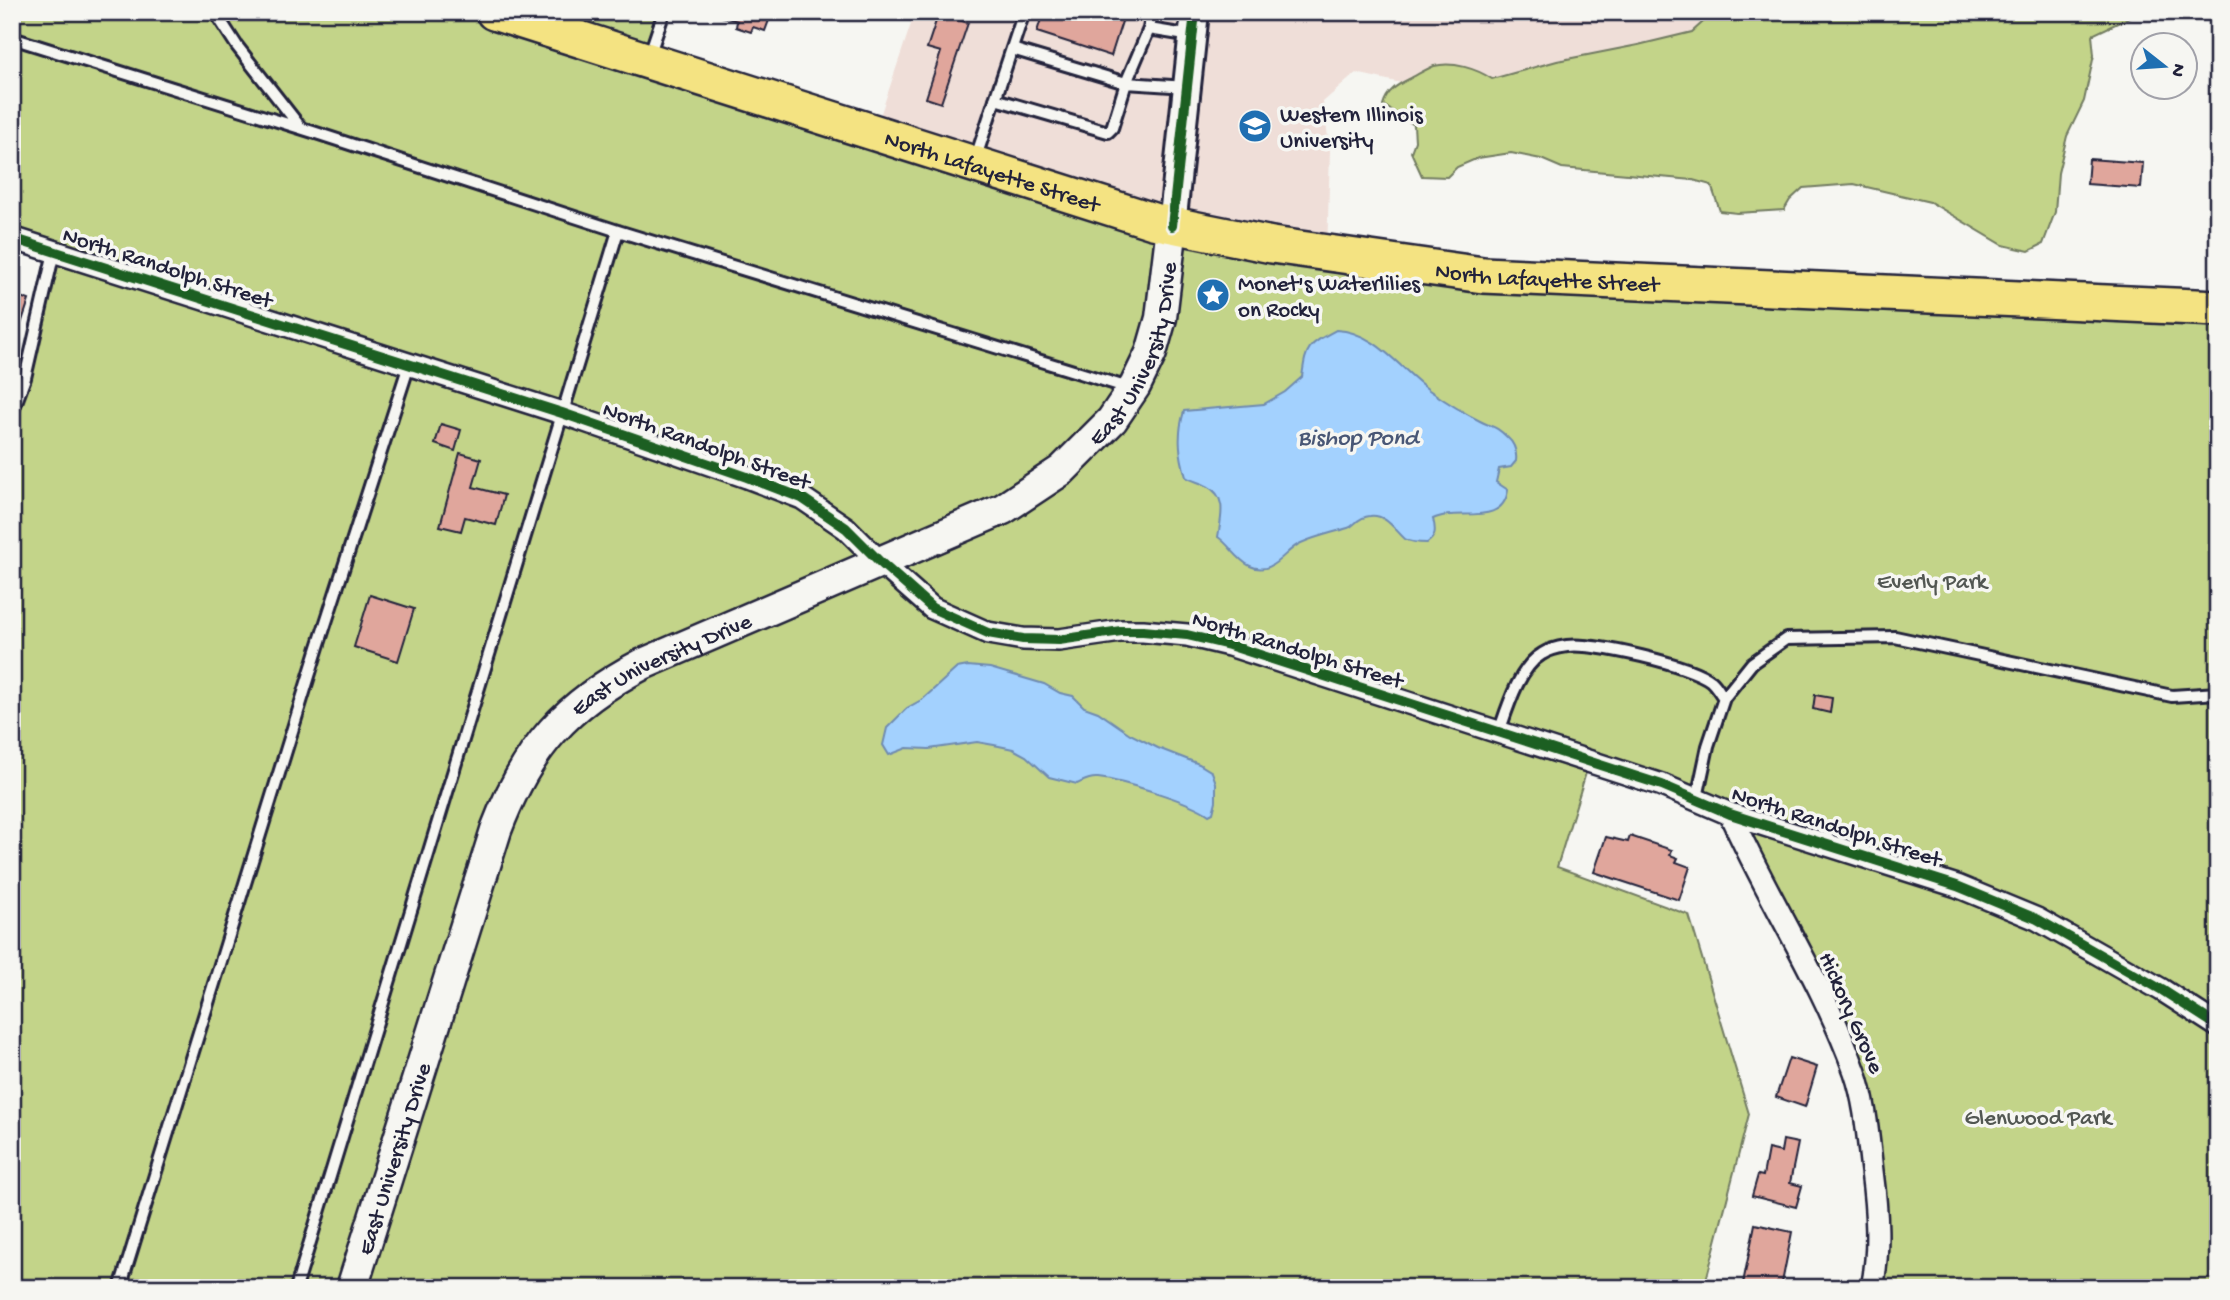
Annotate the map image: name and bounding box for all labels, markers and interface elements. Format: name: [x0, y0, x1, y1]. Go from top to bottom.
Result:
north arrow: [2128, 32, 2198, 102]
text: N: [2164, 61, 2190, 79]
place label: Western Illinois University: [1280, 103, 1423, 156]
school or university icon: Western Illinois University: [1236, 107, 1274, 145]
street label: North Lafayette Street: [881, 127, 1104, 221]
street label: North Randolph Street: [59, 223, 277, 316]
street label: North Lafayette Street: [1433, 258, 1661, 300]
street label: East University Drive: [1084, 260, 1185, 453]
place label: Monet's Waterlilies on Rocky: [1238, 272, 1421, 325]
place icon: Monet's Waterlilies on Rocky: [1194, 276, 1232, 314]
street label: North Randolph Street: [598, 397, 815, 498]
water label: Bishop Pond: [1298, 425, 1421, 454]
park label: Everly Park: [1877, 570, 1990, 597]
street label: North Randolph Street: [1188, 606, 1407, 697]
street label: East University Drive: [567, 609, 757, 723]
street label: North Randolph Street: [1728, 782, 1946, 875]
street label: Hickory Grove: [1811, 949, 1889, 1079]
street label: East University Drive: [353, 1059, 439, 1259]
park label: Glenwood Park: [1965, 1106, 2114, 1133]

